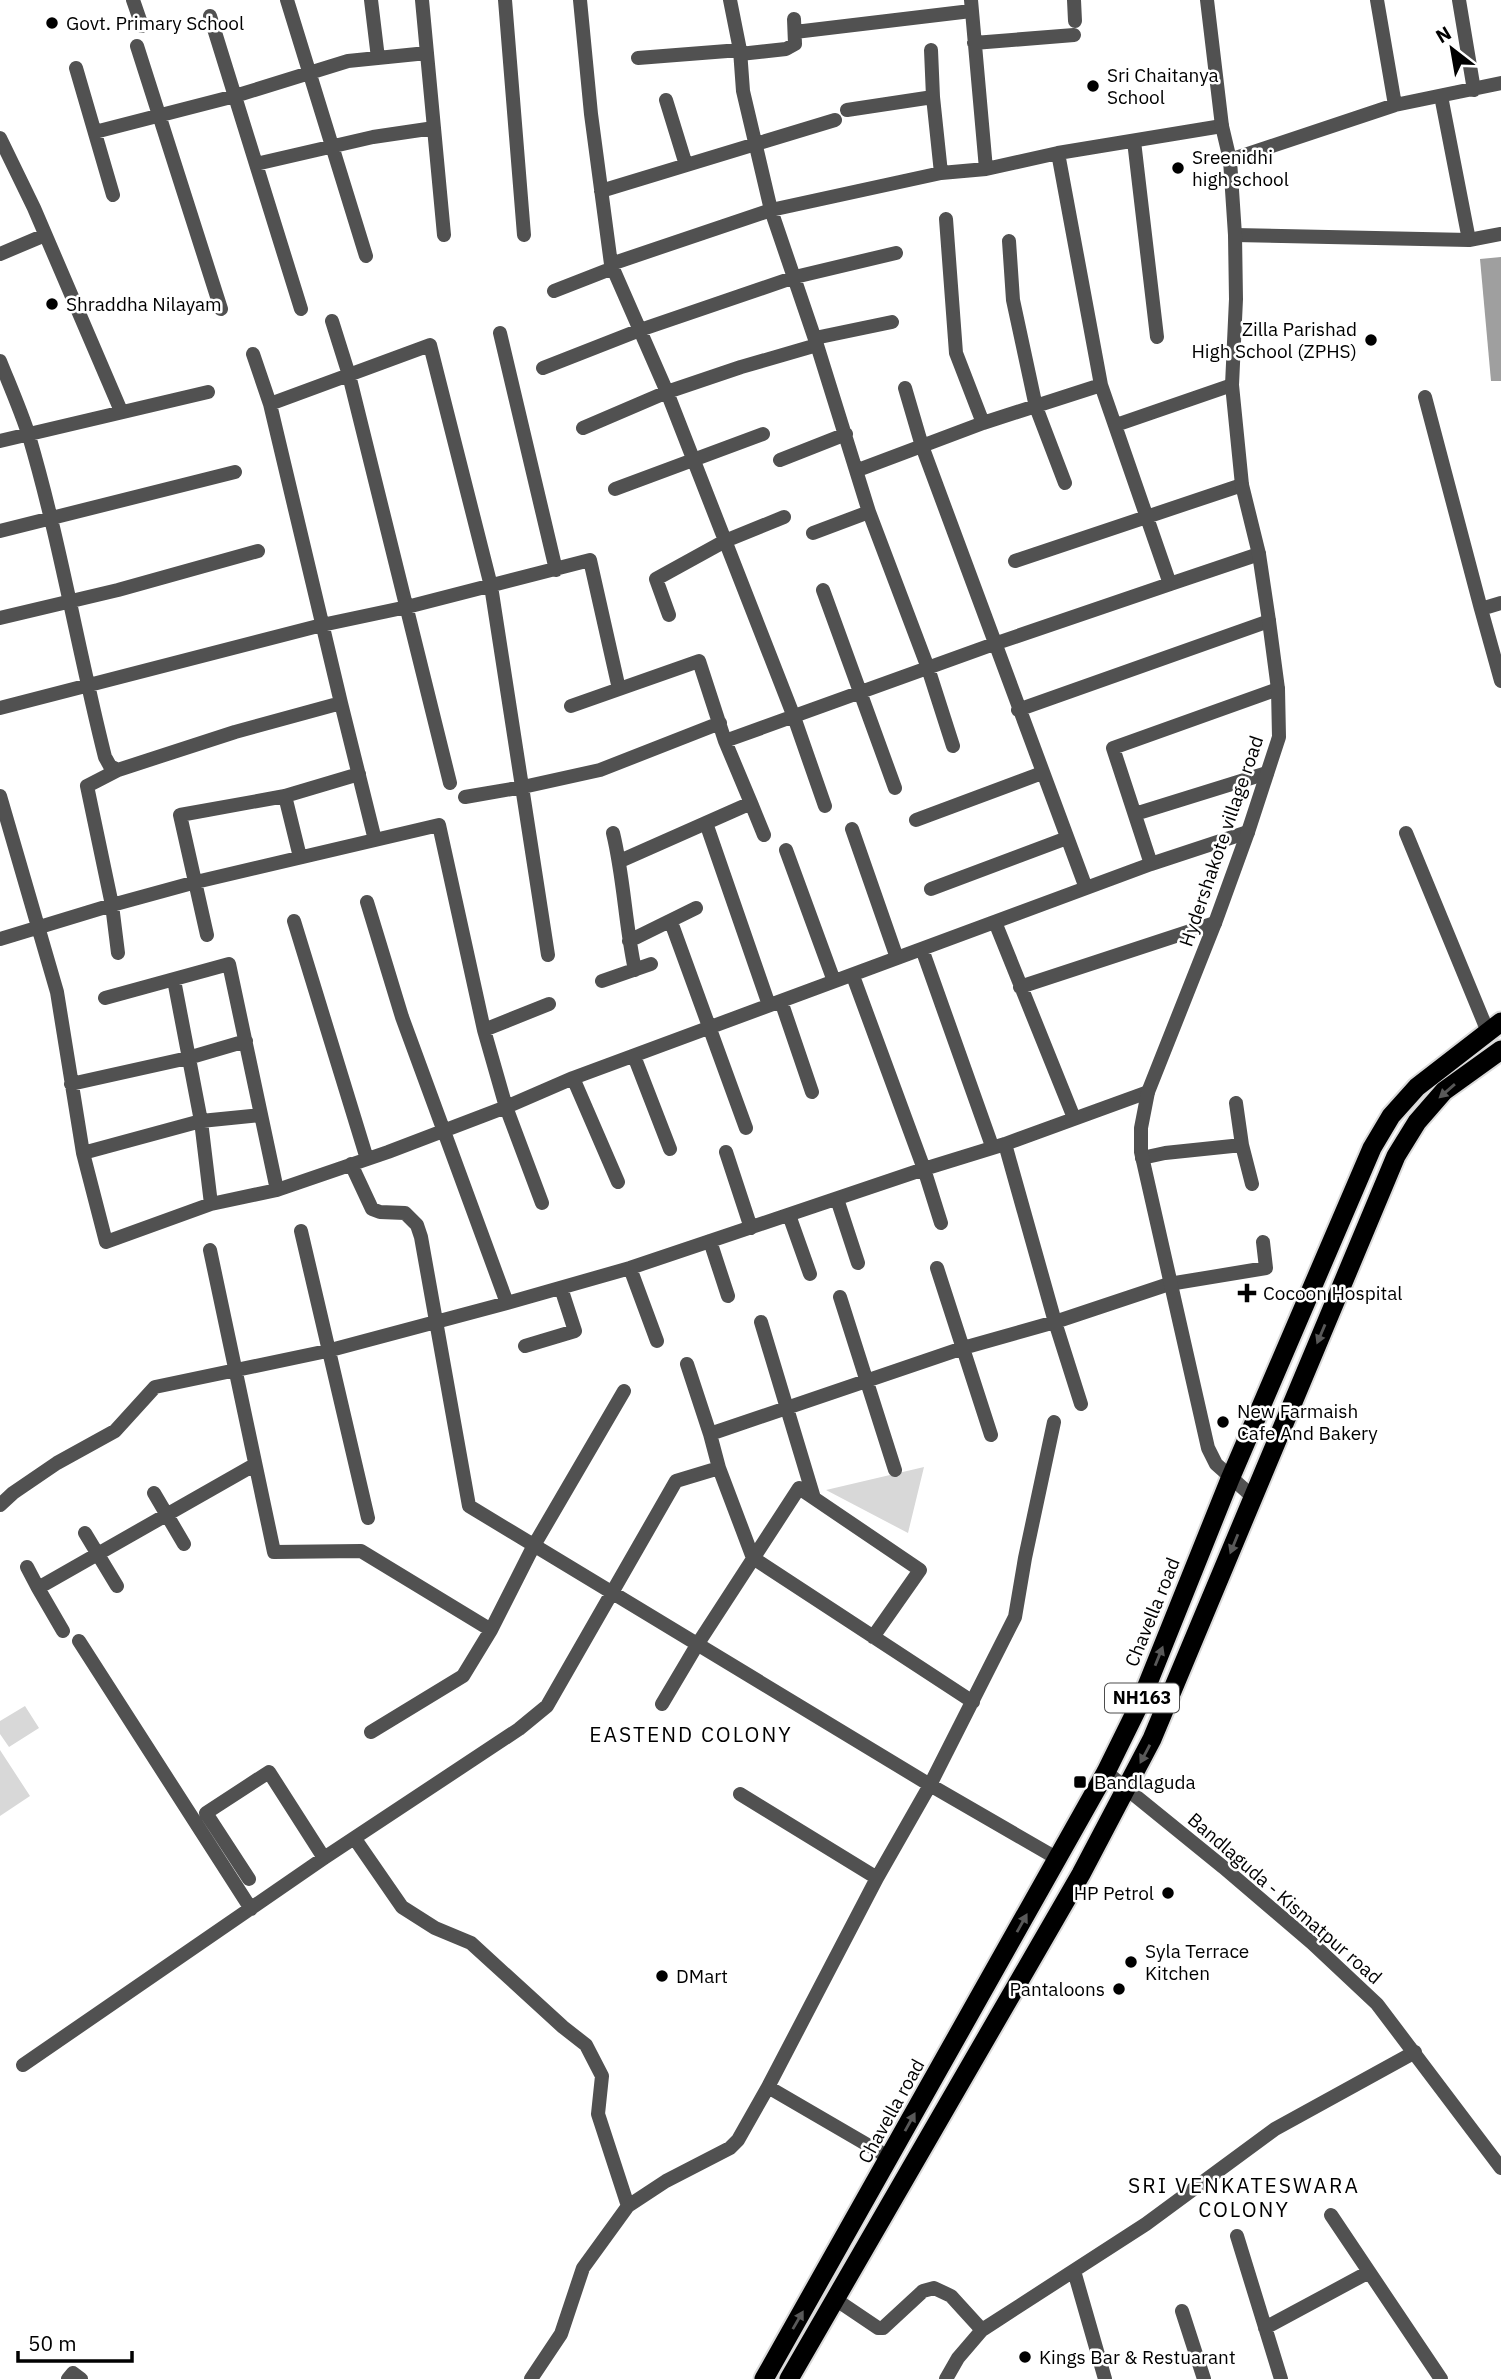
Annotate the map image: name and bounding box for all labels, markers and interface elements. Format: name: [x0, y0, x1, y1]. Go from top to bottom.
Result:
place label: Govt. Primary School: [66, 11, 244, 35]
north arrow: [1417, 14, 1487, 84]
marker: Govt. Primary School: [44, 15, 60, 31]
text: N: [1431, 21, 1455, 48]
place label: Sri Chaitanya School: [1107, 63, 1219, 109]
marker: Sri Chaitanya School: [1085, 78, 1101, 94]
place label: Sreenidhi high school: [1192, 145, 1289, 191]
marker: Sreenidhi high school: [1170, 160, 1186, 176]
place label: Shraddha Nilayam: [66, 292, 222, 316]
marker: Shraddha Nilayam: [44, 296, 60, 312]
place label: Zilla Parishad High School (ZPHS): [1191, 317, 1357, 363]
marker: Zilla Parishad High School (ZPHS): [1363, 332, 1379, 348]
street label: Hydershakote village road: [1174, 732, 1268, 950]
one-way arrow: [1438, 1083, 1456, 1099]
place label: Cocoon Hospital: [1263, 1281, 1403, 1305]
marker: Cocoon Hospital: [1237, 1283, 1257, 1303]
one-way arrow: [1315, 1324, 1326, 1345]
place label: New Farmaish Cafe And Bakery: [1237, 1399, 1378, 1445]
marker: New Farmaish Cafe And Bakery: [1215, 1414, 1231, 1430]
one-way arrow: [1229, 1534, 1240, 1555]
street label: Chavella road: [1119, 1554, 1185, 1670]
one-way arrow: [1153, 1646, 1165, 1666]
road number: NH163: [1105, 1684, 1179, 1713]
district label: EASTEND COLONY: [589, 1720, 793, 1748]
one-way arrow: [1139, 1744, 1151, 1764]
place label: Bandlaguda: [1094, 1770, 1196, 1794]
marker: Bandlaguda: [1072, 1774, 1088, 1790]
street label: Bandlaguda - Kismatpur road: [1183, 1807, 1387, 1989]
place label: HP Petrol: [1074, 1881, 1154, 1905]
marker: HP Petrol: [1160, 1885, 1176, 1901]
one-way arrow: [1016, 1914, 1028, 1933]
place label: Syla Terrace Kitchen: [1145, 1939, 1249, 1985]
marker: Syla Terrace Kitchen: [1123, 1954, 1139, 1970]
place label: DMart: [676, 1964, 728, 1988]
marker: DMart: [654, 1968, 670, 1984]
place label: Pantaloons: [1009, 1977, 1105, 2001]
marker: Pantaloons: [1111, 1981, 1127, 1997]
street label: Chavella road: [852, 2055, 930, 2167]
one-way arrow: [904, 2112, 916, 2132]
district label: SRI VENKATESWARA COLONY: [1128, 2171, 1360, 2223]
one-way arrow: [792, 2310, 804, 2329]
scale bar: [18, 2320, 131, 2364]
text: 50 m: [28, 2329, 77, 2357]
place label: Kings Bar & Restuarant: [1039, 2345, 1236, 2369]
marker: Kings Bar & Restuarant: [1017, 2349, 1033, 2365]

